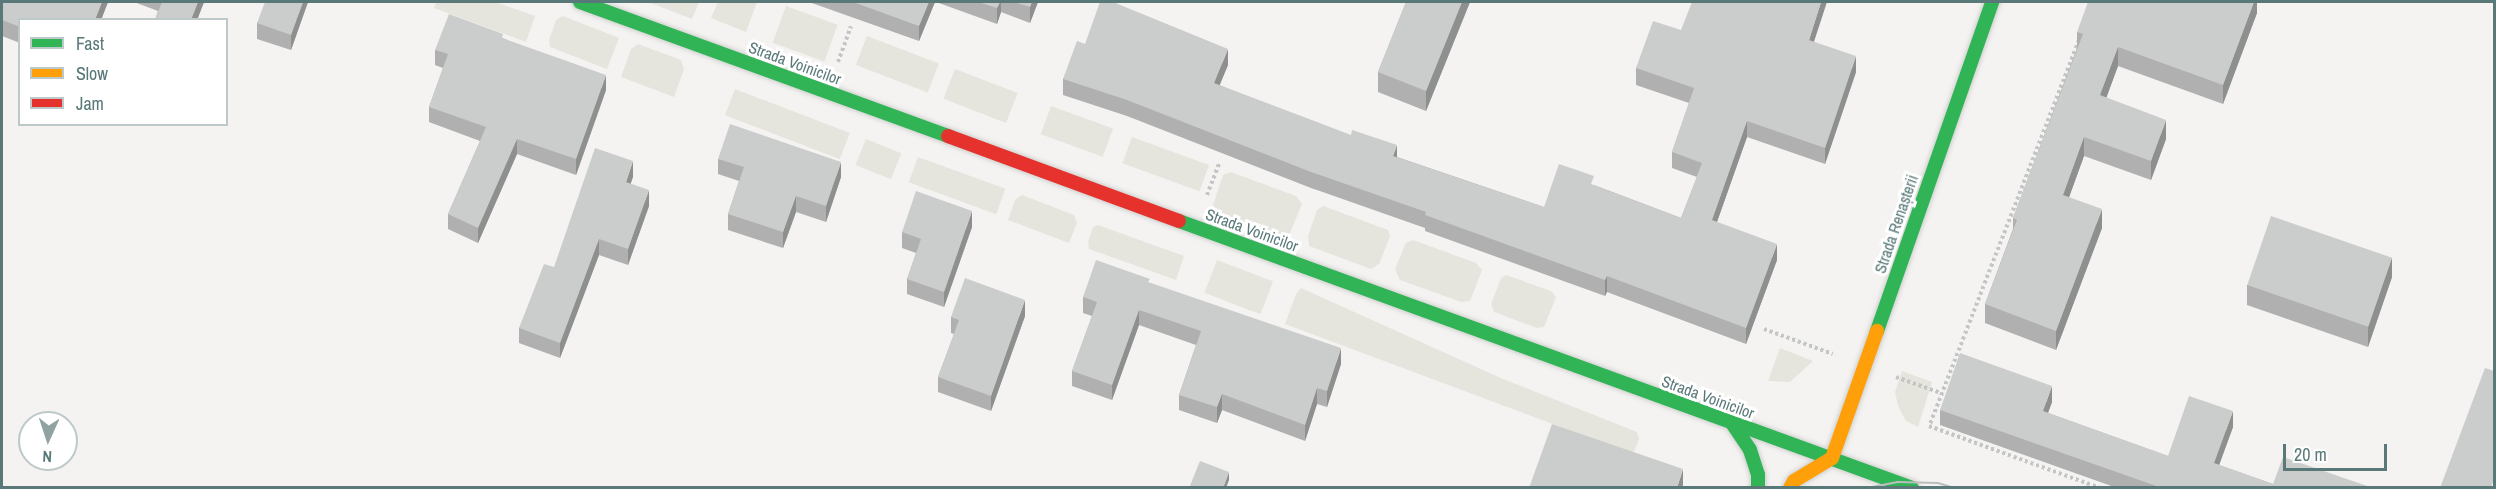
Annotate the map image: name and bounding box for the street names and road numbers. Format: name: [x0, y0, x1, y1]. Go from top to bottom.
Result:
street label: Strada Voinicilor: [746, 37, 844, 89]
street label: Strada Renașterii: [1870, 172, 1922, 276]
street label: Strada Voinicilor: [1203, 204, 1301, 256]
street label: Strada Voinicilor: [1659, 371, 1757, 423]

